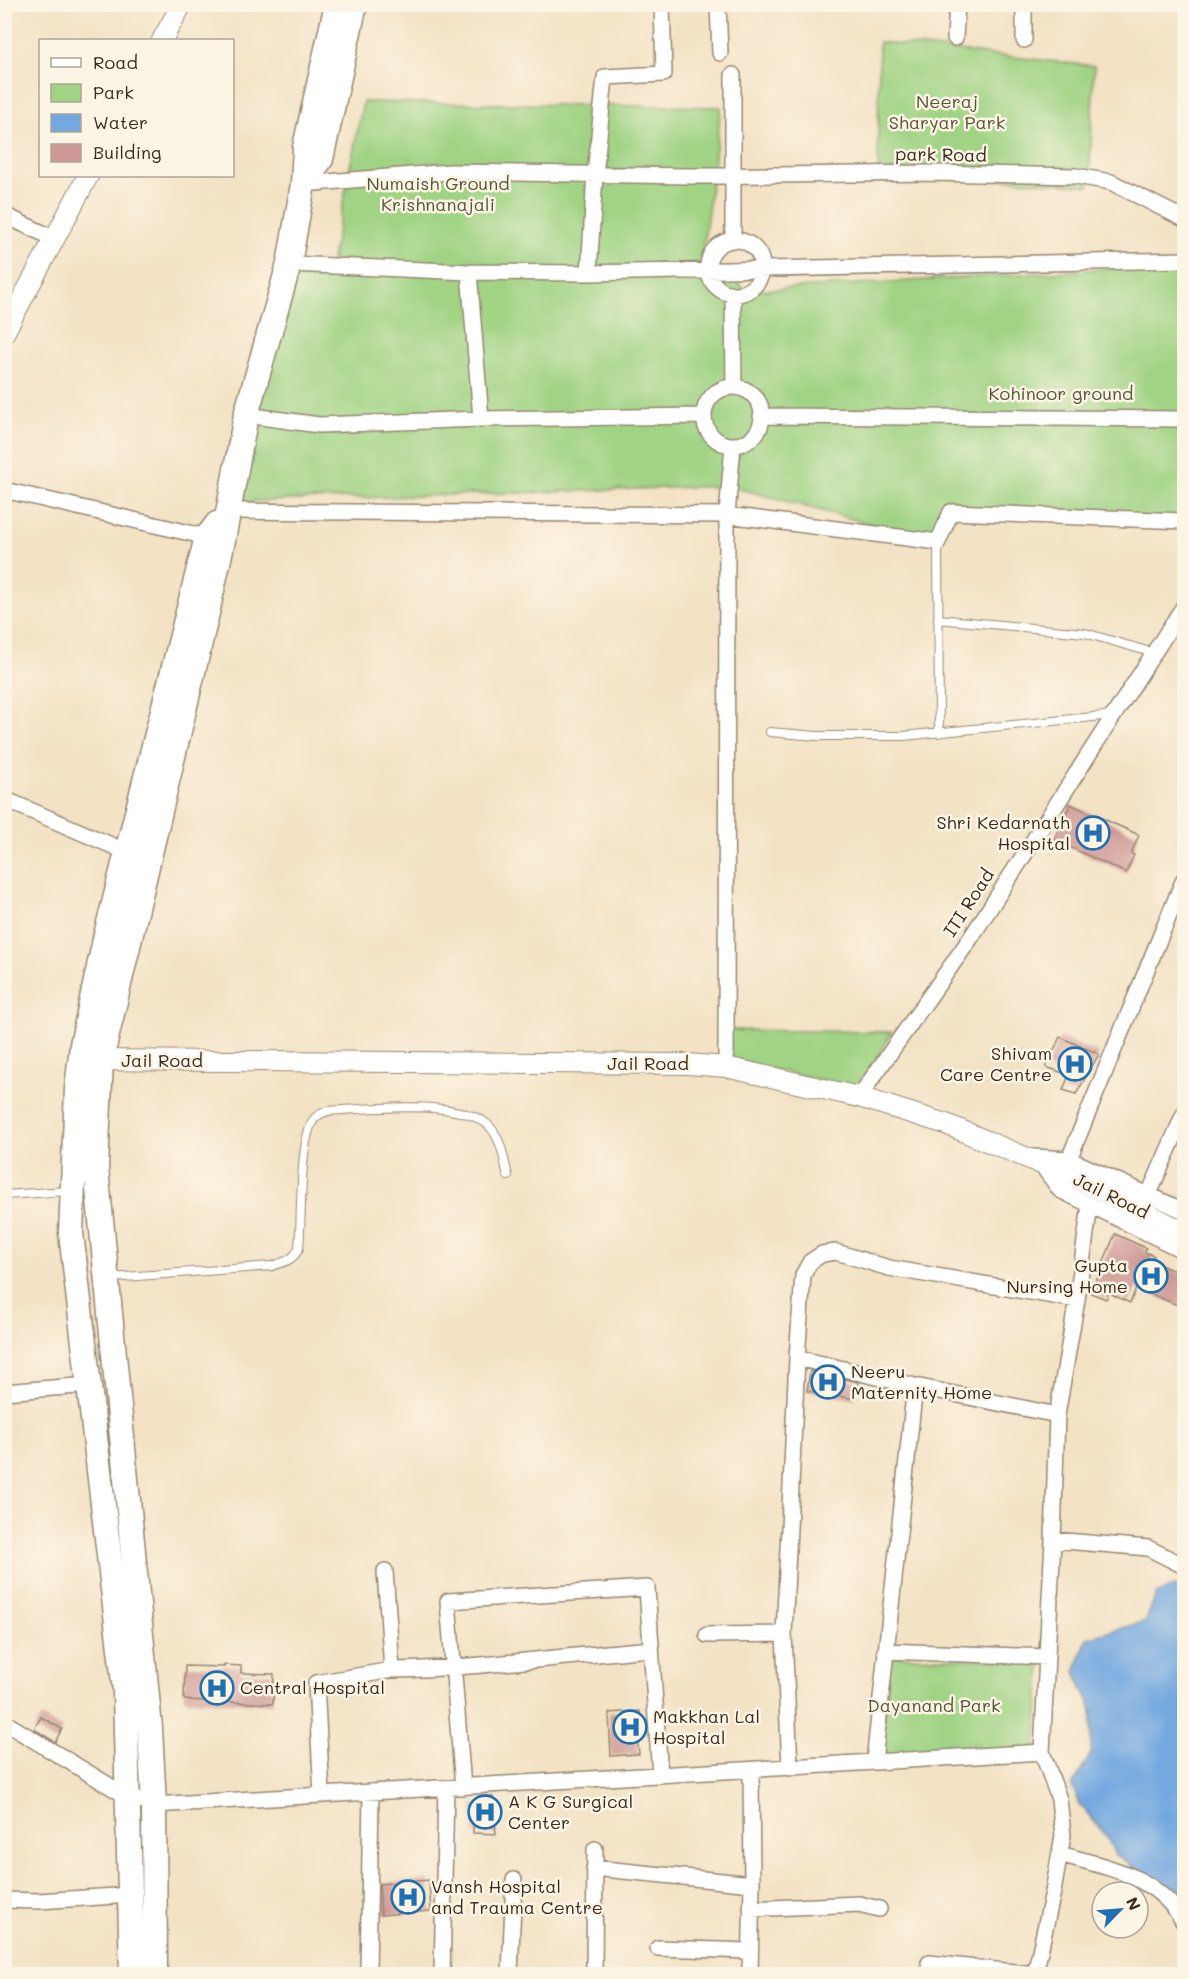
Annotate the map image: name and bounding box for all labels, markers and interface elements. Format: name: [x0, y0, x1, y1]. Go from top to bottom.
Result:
legend: [39, 39, 234, 177]
text: Road: [93, 50, 138, 74]
text: Park: [93, 80, 134, 104]
park label: Neeraj Sharyar Park: [889, 89, 1005, 134]
text: Water: [93, 110, 148, 134]
text: Building: [93, 140, 161, 164]
street label: park Road: [895, 141, 987, 167]
park label: Numaish Ground Krishnanajali: [366, 171, 510, 216]
park label: Kohinoor ground: [989, 381, 1133, 405]
place label: Shri Kedarnath Hospital: [936, 810, 1070, 855]
hospital icon: Shri Kedarnath Hospital: [1075, 815, 1111, 851]
street label: ITI Road: [937, 864, 999, 941]
place label: Shivam Care Centre: [940, 1041, 1052, 1086]
hospital icon: Shivam Care Centre: [1057, 1046, 1093, 1082]
street label: Jail Road: [121, 1048, 203, 1072]
street label: Jail Road: [607, 1051, 689, 1075]
street label: Jail Road: [1069, 1166, 1153, 1224]
place label: Gupta Nursing Home: [1006, 1253, 1128, 1298]
hospital icon: Gupta Nursing Home: [1133, 1258, 1169, 1294]
place label: Neeru Maternity Home: [851, 1359, 992, 1404]
hospital icon: Neeru Maternity Home: [810, 1364, 846, 1400]
hospital icon: Central Hospital: [199, 1670, 235, 1706]
place label: Central Hospital: [240, 1675, 385, 1699]
park label: Dayanand Park: [867, 1693, 1001, 1717]
place label: Makkhan Lal Hospital: [653, 1704, 760, 1749]
hospital icon: Makkhan Lal Hospital: [612, 1709, 648, 1745]
place label: A K G Surgical Center: [508, 1789, 633, 1834]
hospital icon: A K G Surgical Center: [467, 1794, 503, 1830]
place label: Vansh Hospital and Trauma Centre: [431, 1874, 603, 1919]
hospital icon: Vansh Hospital and Trauma Centre: [390, 1879, 426, 1915]
north arrow: [1090, 1880, 1150, 1940]
text: N: [1122, 1894, 1146, 1913]

